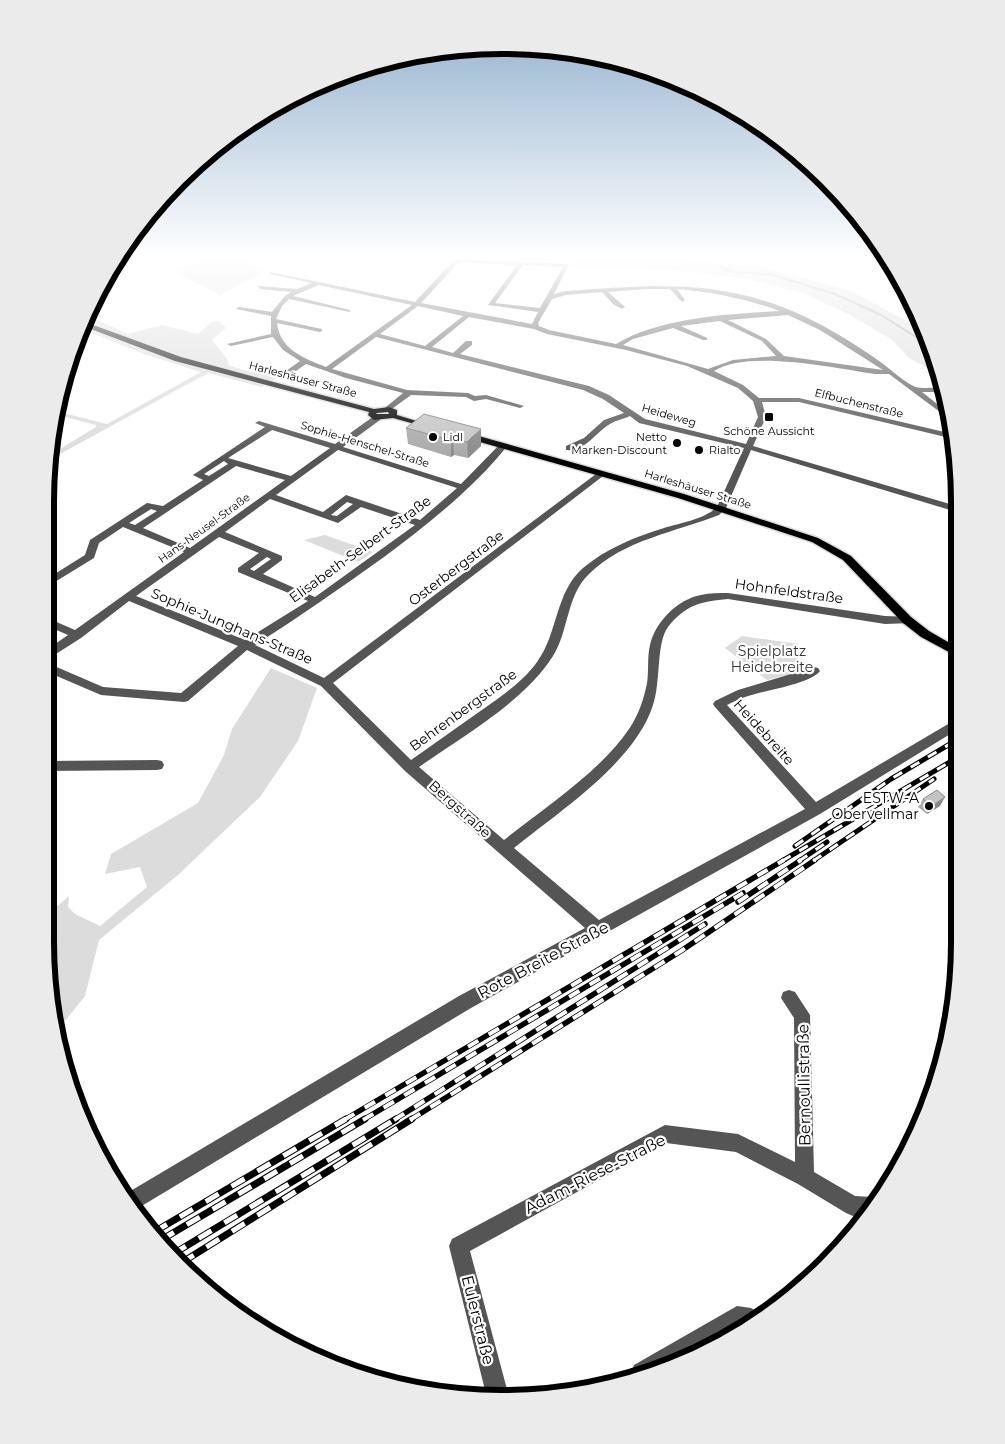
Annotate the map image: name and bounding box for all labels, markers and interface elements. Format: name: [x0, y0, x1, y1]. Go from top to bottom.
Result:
street label: Harleshäuser Straße: [248, 358, 359, 400]
street label: Elfbuchenstraße: [813, 385, 905, 421]
street label: Heideweg: [640, 401, 698, 429]
marker: Schöne Aussicht: [763, 411, 775, 423]
street label: Sophie-Henschel-Straße: [299, 418, 431, 470]
place label: Schöne Aussicht: [723, 424, 815, 438]
place label: Lidl: [443, 430, 463, 444]
place label: Netto Marken-Discount: [571, 430, 668, 457]
marker: Lidl: [427, 431, 439, 443]
marker: Netto Marken-Discount: [671, 437, 683, 449]
place label: Rialto: [709, 443, 741, 457]
marker: Rialto: [693, 444, 705, 456]
street label: Harleshäuser Straße: [643, 466, 753, 512]
street label: Hans-Neusel-Straße: [155, 490, 253, 566]
street label: Elisabeth-Selbert-Straße: [286, 492, 434, 606]
street label: Osterbergstraße: [405, 526, 507, 610]
street label: Hohnfeldstraße: [734, 574, 844, 608]
street label: Sophie-Junghans-Straße: [149, 584, 315, 668]
park label: Spielplatz Heidebreite: [731, 642, 813, 676]
street label: Behrenbergstraße: [406, 665, 520, 755]
street label: Heidebreite: [730, 695, 798, 769]
street label: Bergstraße: [425, 776, 495, 842]
place label: ESTW-A Obervellmar: [831, 789, 920, 823]
marker: ESTW-A Obervellmar: [923, 800, 935, 812]
street label: Rote Breite Straße: [474, 917, 612, 1003]
street label: Bernoullistraße: [793, 1024, 815, 1146]
street label: Adam-Riese-Straße: [521, 1130, 669, 1218]
street label: Eulerstraße: [458, 1273, 498, 1367]

